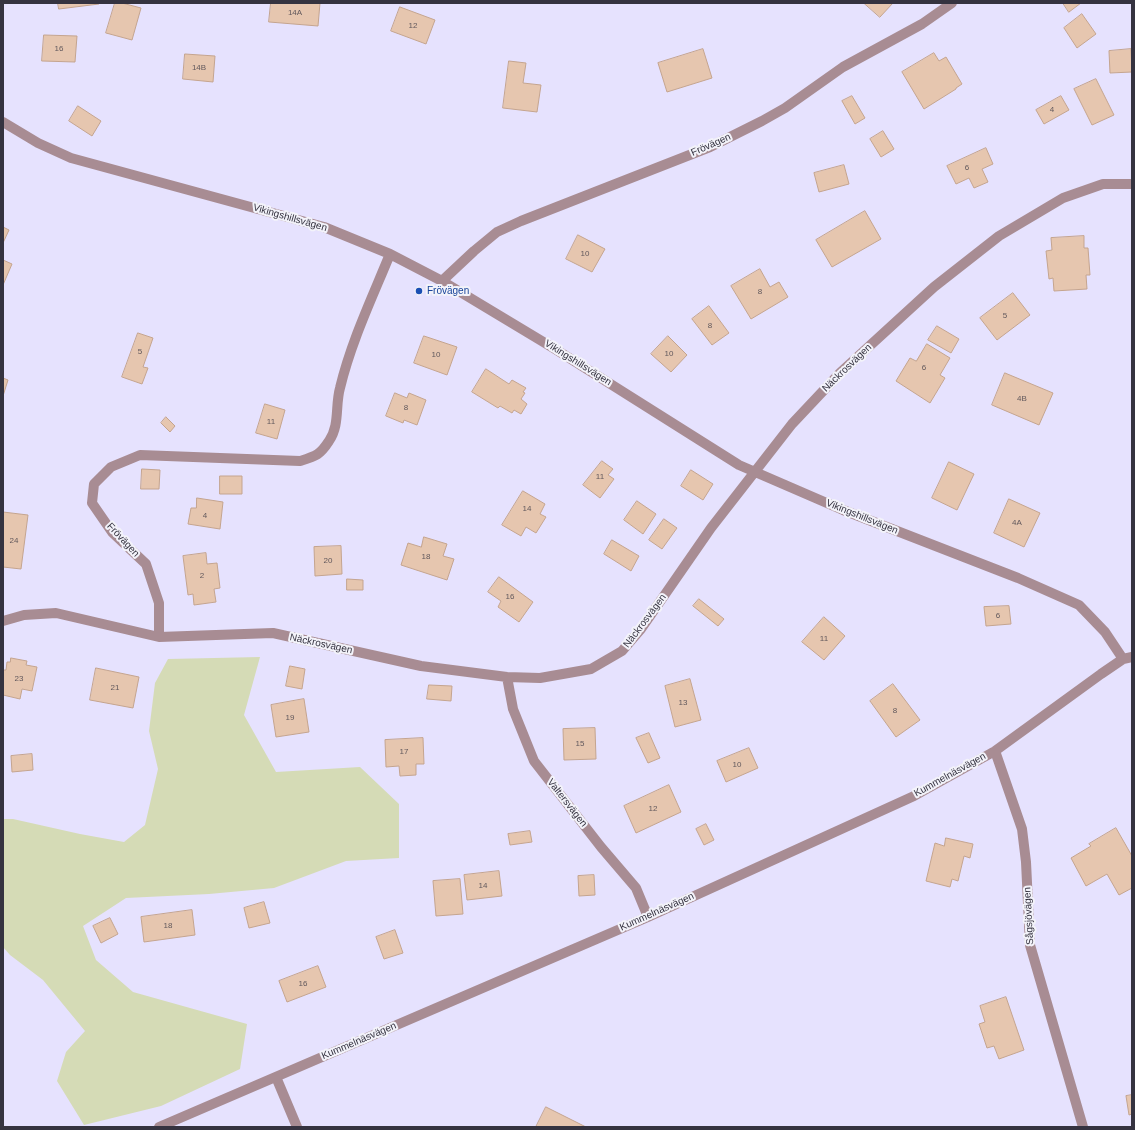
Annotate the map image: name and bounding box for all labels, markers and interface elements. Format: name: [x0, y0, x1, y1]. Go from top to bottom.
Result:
house number: 14A: [288, 8, 302, 18]
house number: 12: [409, 21, 417, 31]
house number: 16: [55, 44, 63, 54]
house number: 14B: [192, 63, 206, 73]
house number: 4: [1050, 105, 1054, 115]
street label: Frövägen: [689, 131, 733, 159]
house number: 6: [965, 163, 969, 173]
street label: Vikingshillsvägen: [252, 202, 328, 234]
house number: 10: [581, 249, 589, 259]
place label: Frövägen: [427, 285, 469, 297]
marker: Frövägen: [414, 286, 424, 296]
house number: 8: [758, 287, 762, 297]
house number: 5: [1003, 311, 1007, 321]
house number: 8: [708, 321, 712, 331]
street label: Vikingshillsvägen: [542, 338, 614, 388]
street label: Näckrosvägen: [820, 341, 874, 395]
house number: 5: [138, 347, 142, 357]
house number: 10: [665, 349, 673, 359]
house number: 10: [432, 350, 440, 360]
house number: 6: [922, 363, 926, 373]
house number: 4B: [1017, 394, 1027, 404]
house number: 8: [404, 403, 408, 413]
house number: 11: [267, 417, 275, 427]
house number: 11: [596, 472, 604, 482]
street label: Vikingshillsvägen: [824, 497, 900, 537]
house number: 14: [523, 504, 531, 514]
house number: 4: [203, 511, 207, 521]
house number: 4A: [1012, 518, 1022, 528]
street label: Frövägen: [104, 520, 142, 560]
house number: 24: [10, 536, 18, 546]
house number: 18: [422, 552, 430, 562]
house number: 20: [324, 556, 332, 566]
house number: 2: [200, 571, 204, 581]
house number: 16: [506, 592, 514, 602]
street label: Näckrosvägen: [621, 592, 669, 650]
house number: 6: [996, 611, 1000, 621]
street label: Näckrosvägen: [288, 631, 354, 657]
house number: 11: [820, 634, 828, 644]
house number: 23: [15, 674, 23, 684]
house number: 21: [111, 683, 119, 693]
house number: 13: [679, 698, 687, 708]
house number: 8: [893, 706, 897, 716]
house number: 19: [286, 713, 294, 723]
house number: 15: [576, 739, 584, 749]
house number: 17: [400, 747, 408, 757]
street label: Kummelnäsvägen: [912, 750, 988, 800]
house number: 10: [733, 760, 741, 770]
street label: Valtersvägen: [545, 777, 589, 829]
house number: 12: [649, 804, 657, 814]
house number: 14: [479, 881, 487, 891]
street label: Sågsjövägen: [1021, 887, 1037, 945]
street label: Kummelnäsvägen: [618, 890, 696, 934]
house number: 18: [164, 921, 172, 931]
house number: 16: [299, 979, 307, 989]
street label: Kummelnäsvägen: [320, 1020, 398, 1062]

